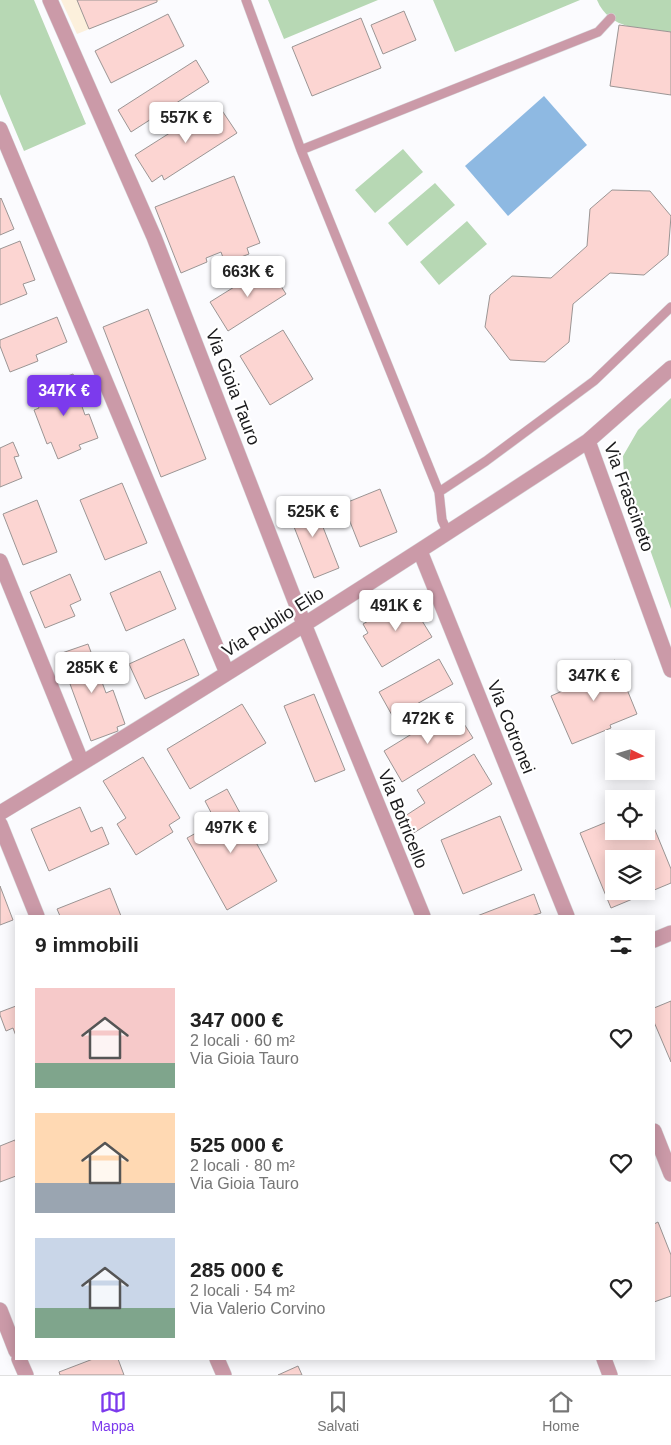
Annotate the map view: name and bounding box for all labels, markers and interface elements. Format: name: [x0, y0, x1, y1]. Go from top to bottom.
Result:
pin: 557K €: [145, 102, 227, 144]
text: 557K €: [160, 109, 212, 126]
pin: 663K €: [207, 256, 289, 298]
text: 663K €: [222, 263, 274, 280]
street label: Via Gioia Tauro: [202, 326, 264, 448]
pin: 347K €: [23, 374, 105, 417]
text: 347K €: [38, 382, 90, 399]
street label: Via Frascineto: [600, 440, 658, 554]
pin: 525K €: [272, 496, 354, 538]
text: 525K €: [287, 503, 339, 520]
street label: Via Publio Elio: [219, 583, 327, 661]
pin: 491K €: [355, 590, 437, 632]
text: 491K €: [370, 597, 422, 614]
pin: 285K €: [51, 652, 133, 694]
text: 285K €: [66, 659, 118, 676]
pin: 347K €: [553, 660, 635, 702]
text: 347K €: [568, 667, 620, 684]
street label: Via Cotronei: [483, 677, 539, 777]
pin: 472K €: [387, 702, 469, 745]
text: 472K €: [402, 710, 454, 727]
north arrow: [605, 730, 655, 780]
map controls: [605, 730, 655, 900]
street label: Via Botricello: [374, 767, 432, 871]
button: locate: [605, 790, 655, 840]
pin: 497K €: [190, 812, 272, 854]
text: 497K €: [205, 819, 257, 836]
button: layers: [605, 850, 655, 900]
icon: filters: [607, 931, 635, 959]
text: 9 immobili: [35, 933, 139, 956]
icon: home: [75, 1008, 135, 1068]
text: 347 000 €: [190, 1008, 283, 1031]
icon: heart: [607, 1024, 635, 1052]
text: 2 locali · 60 m²: [190, 1032, 295, 1049]
text: Via Gioia Tauro: [190, 1050, 299, 1067]
icon: home: [75, 1133, 135, 1193]
text: 525 000 €: [190, 1133, 283, 1156]
icon: heart: [607, 1149, 635, 1177]
text: 2 locali · 80 m²: [190, 1157, 295, 1174]
text: Via Gioia Tauro: [190, 1175, 299, 1192]
icon: home: [75, 1258, 135, 1318]
text: 285 000 €: [190, 1258, 283, 1281]
icon: heart: [607, 1274, 635, 1302]
text: 2 locali · 54 m²: [190, 1282, 295, 1299]
text: Via Valerio Corvino: [190, 1300, 325, 1317]
tab: Mappa: [91, 1388, 134, 1434]
tab: Salvati: [317, 1388, 359, 1434]
tab: Home: [542, 1388, 580, 1434]

